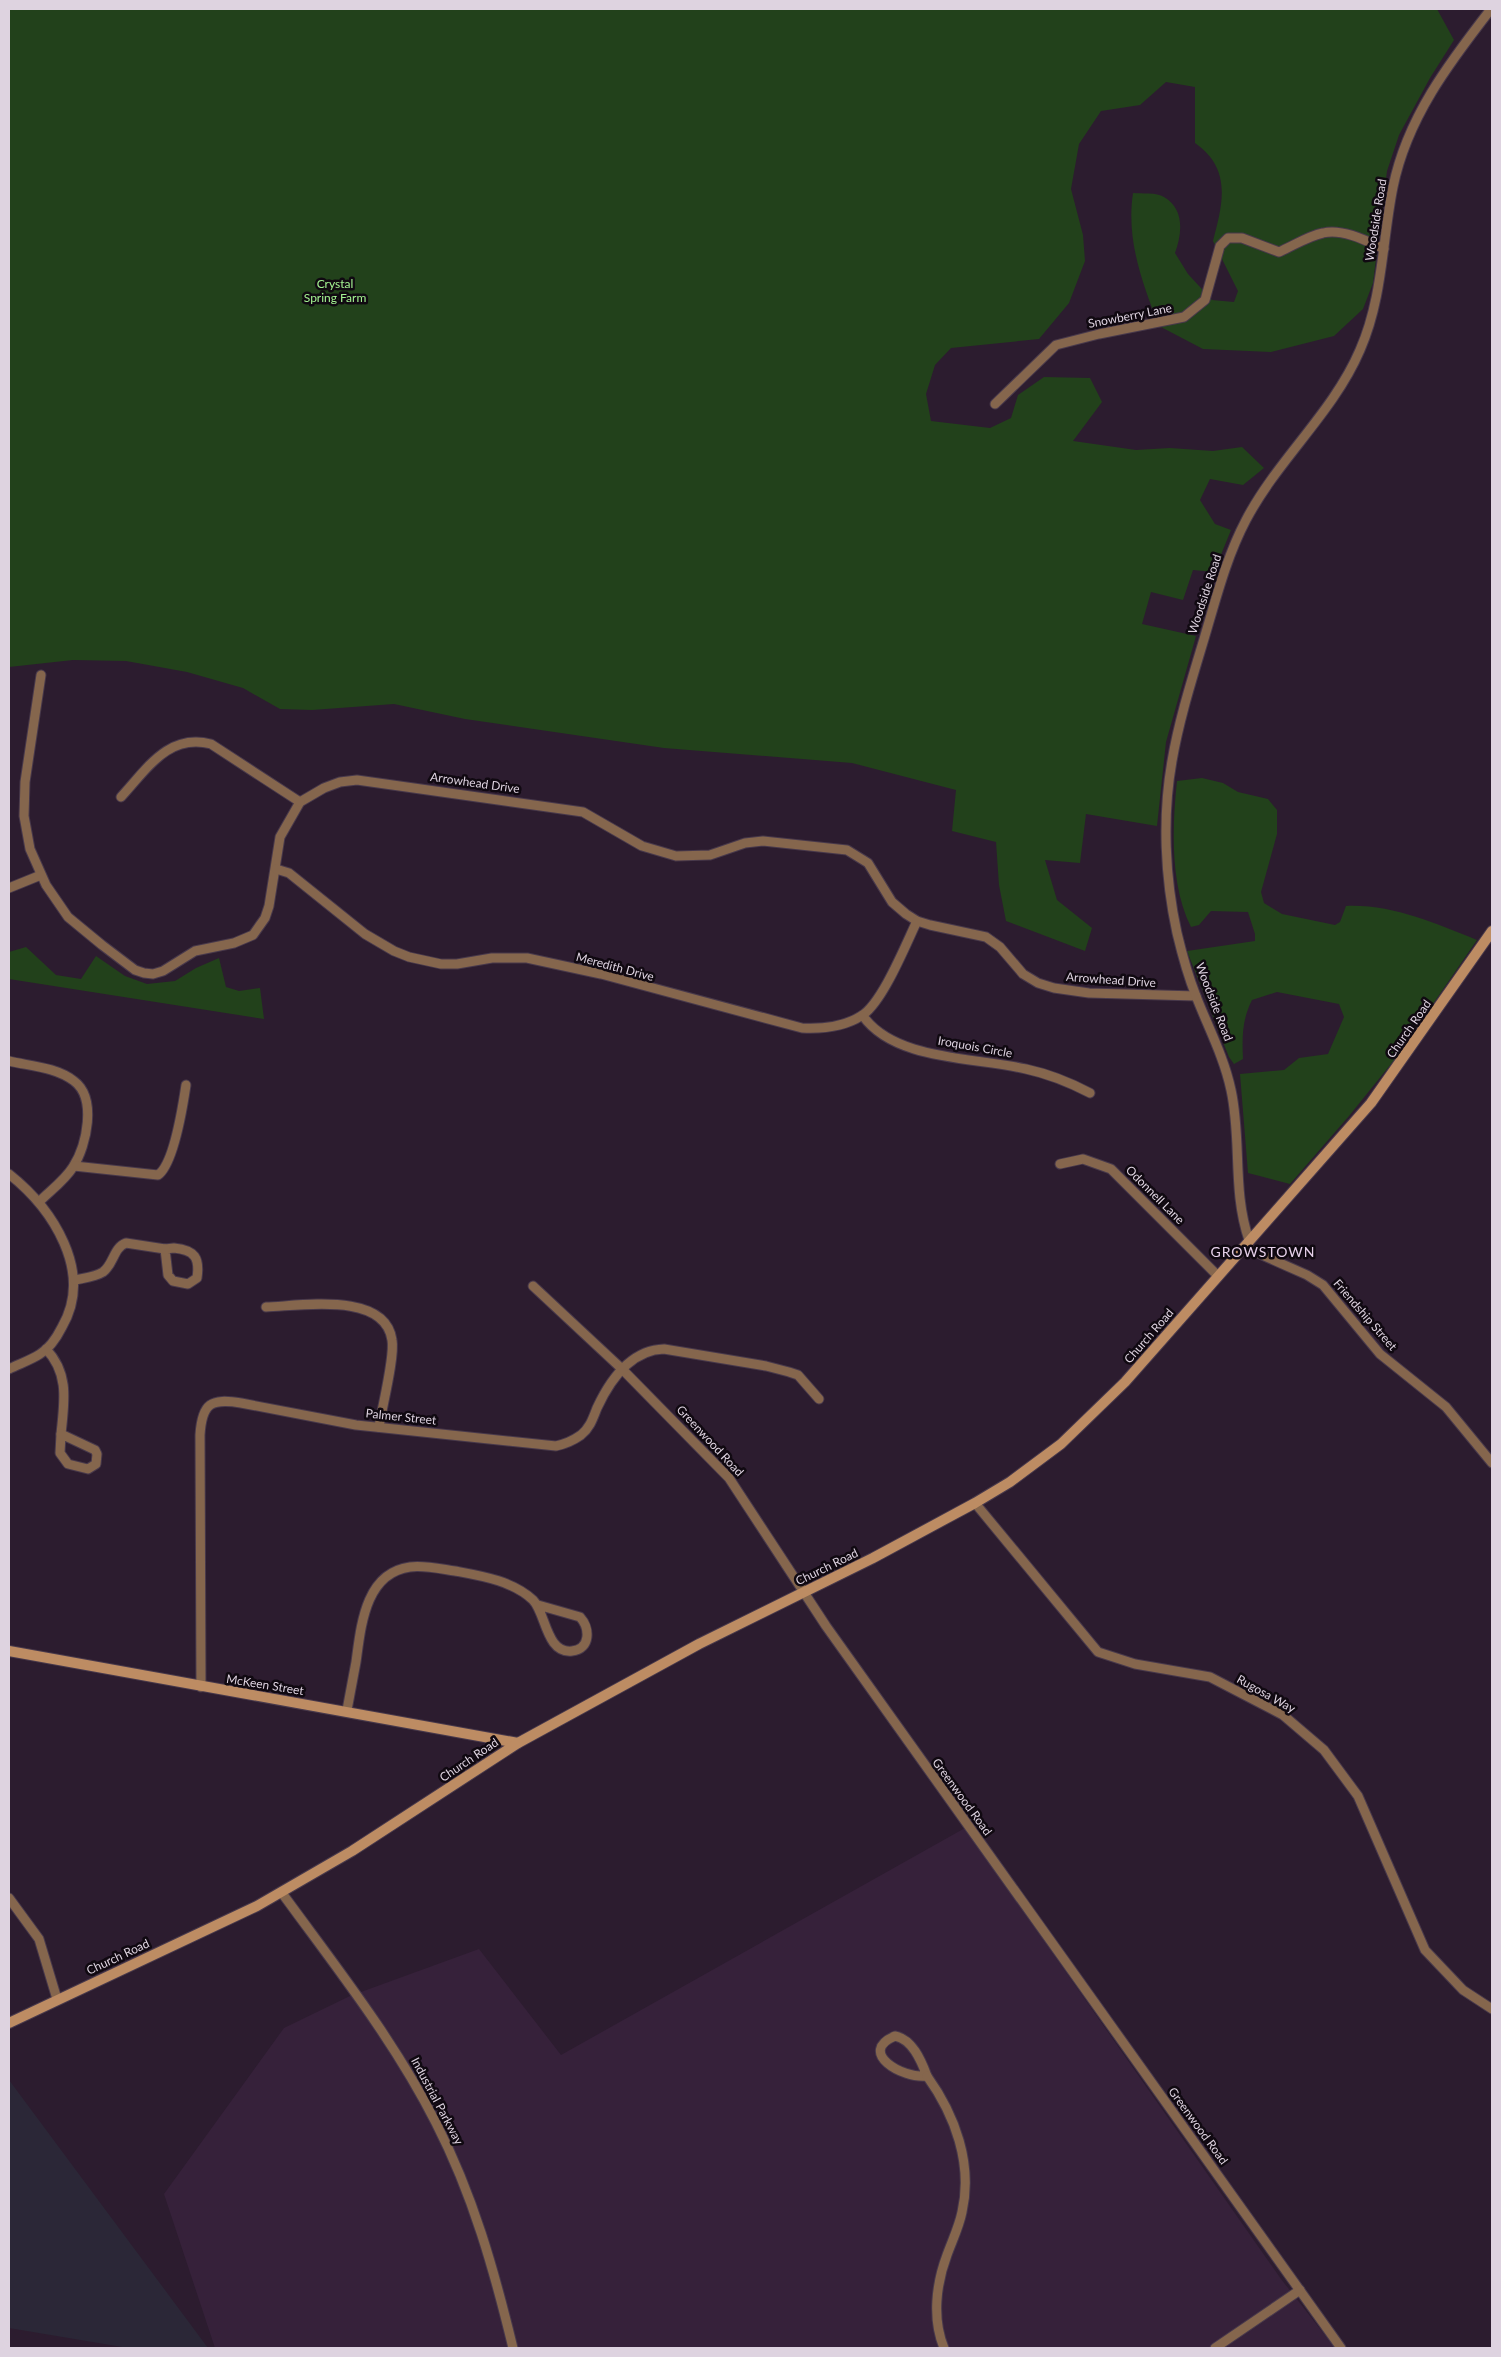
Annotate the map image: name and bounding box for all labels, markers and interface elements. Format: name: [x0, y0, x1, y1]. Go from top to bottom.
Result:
street label: Woodside Road: [1362, 178, 1389, 262]
park label: Crystal Spring Farm: [304, 276, 366, 305]
street label: Snowberry Lane: [1087, 300, 1173, 331]
street label: Woodside Road: [1185, 552, 1224, 636]
street label: Arrowhead Drive: [429, 769, 521, 796]
street label: Meredith Drive: [575, 949, 656, 984]
street label: Woodside Road: [1193, 960, 1236, 1043]
street label: Arrowhead Drive: [1066, 969, 1157, 990]
street label: Church Road: [1383, 997, 1434, 1061]
street label: Iroquois Circle: [937, 1033, 1014, 1060]
street label: Odonnell Lane: [1123, 1162, 1188, 1227]
district label: GROWSTOWN: [1210, 1243, 1316, 1260]
street label: Friendship Street: [1330, 1276, 1401, 1354]
street label: Church Road: [1121, 1305, 1176, 1366]
street label: Greenwood Road: [674, 1402, 747, 1479]
street label: Palmer Street: [365, 1405, 438, 1428]
street label: Church Road: [793, 1545, 860, 1588]
street label: McKeen Street: [225, 1671, 306, 1698]
street label: Rugosa Way: [1234, 1671, 1299, 1716]
street label: Church Road: [436, 1734, 501, 1785]
street label: Greenwood Road: [929, 1755, 995, 1838]
street label: Church Road: [84, 1935, 152, 1978]
street label: Industrial Parkway: [408, 2055, 467, 2148]
street label: Greenwood Road: [1165, 2084, 1231, 2167]

